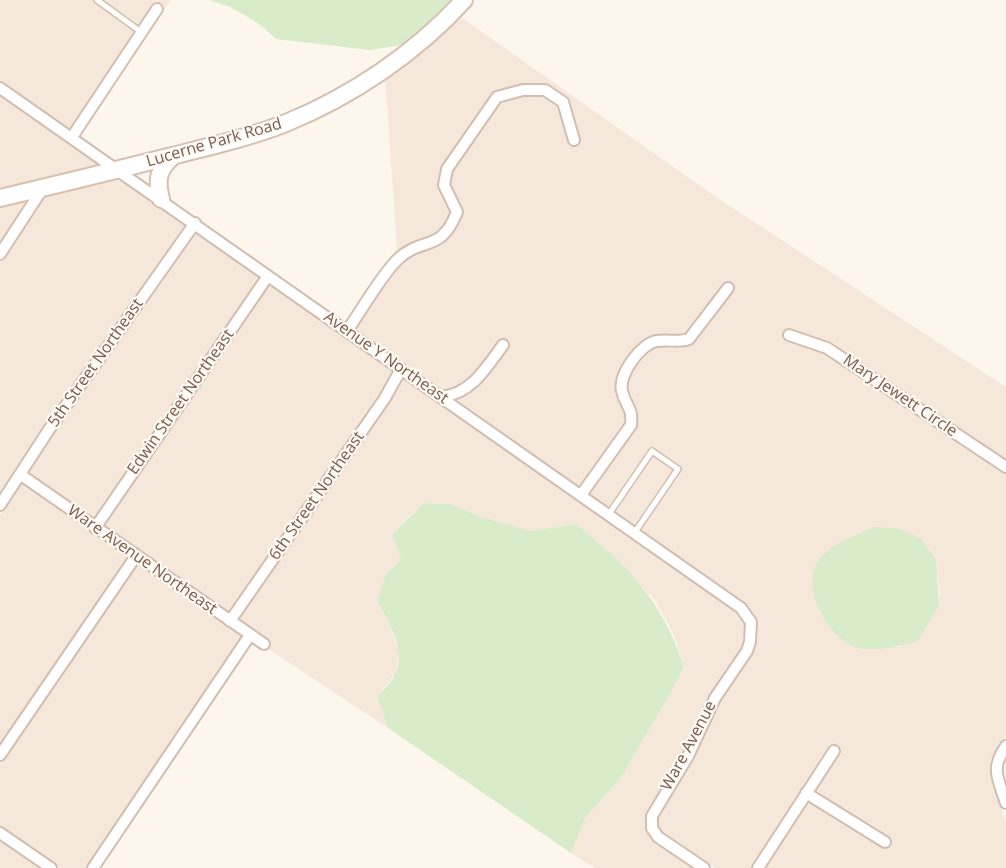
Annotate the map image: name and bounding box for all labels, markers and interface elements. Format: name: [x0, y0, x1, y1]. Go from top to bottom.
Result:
street label: Lucerne Park Road: [144, 114, 284, 172]
street label: 5th Street Northeast: [44, 295, 148, 431]
street label: Avenue Y Northeast: [320, 308, 452, 408]
street label: Edwin Street Northeast: [124, 326, 238, 478]
street label: Mary Jewett Circle: [839, 351, 961, 441]
street label: 6th Street Northeast: [265, 428, 369, 564]
street label: Ware Avenue Northeast: [64, 501, 220, 619]
street label: Ware Avenue: [657, 698, 721, 794]

